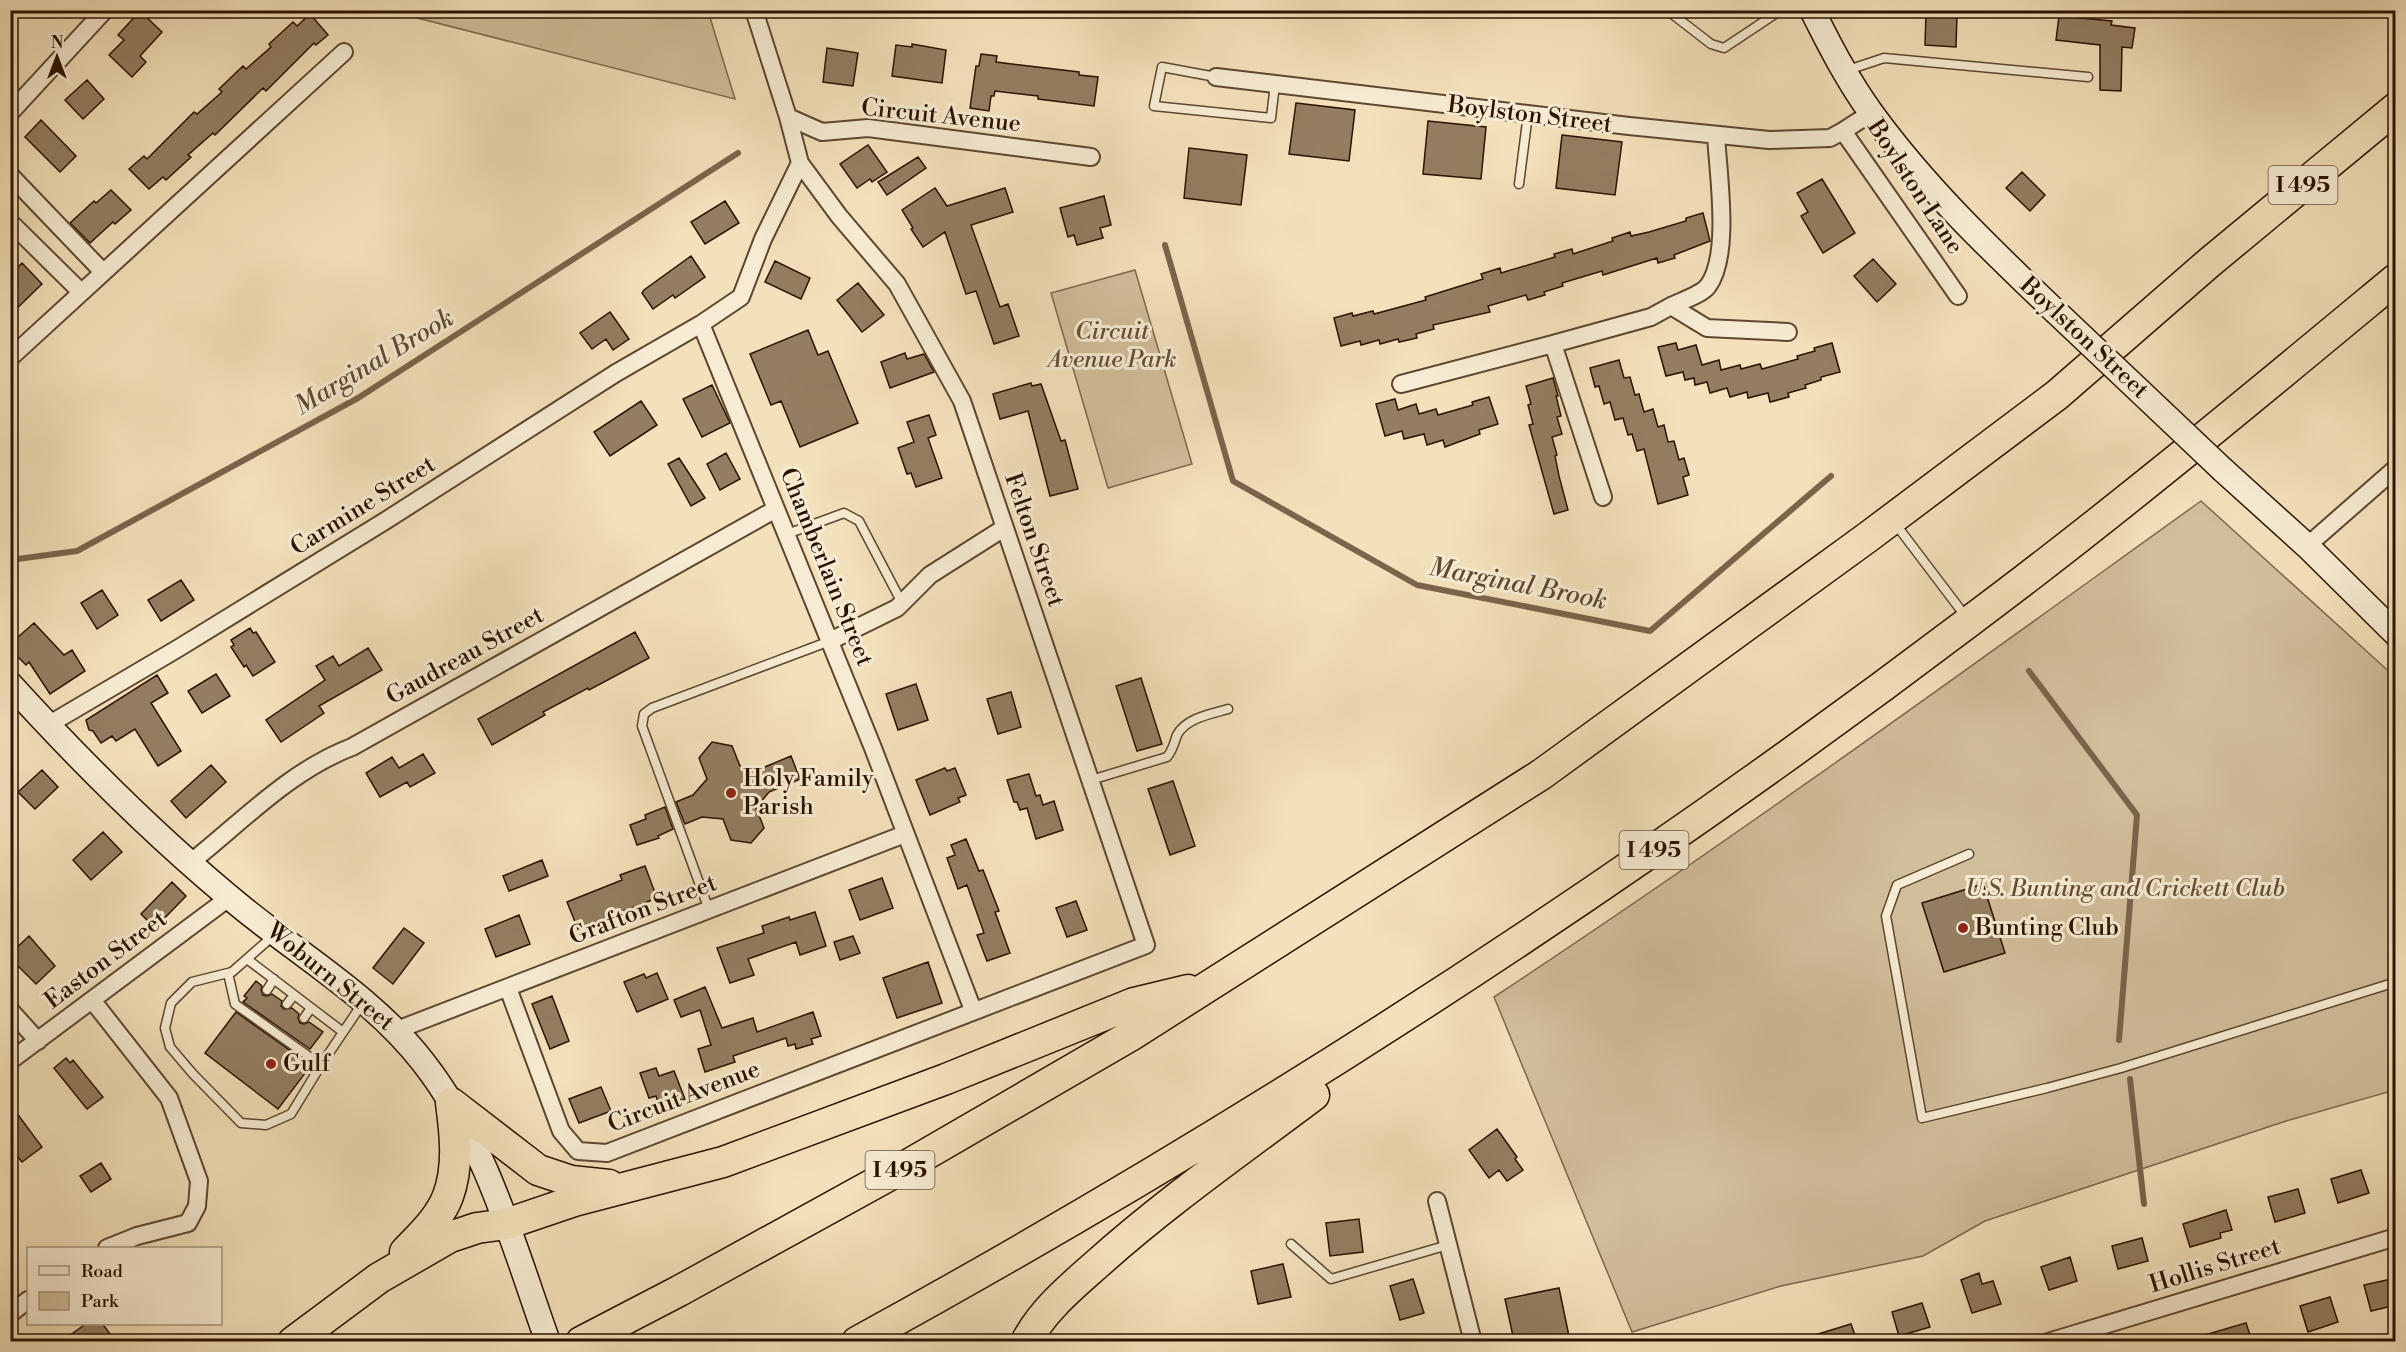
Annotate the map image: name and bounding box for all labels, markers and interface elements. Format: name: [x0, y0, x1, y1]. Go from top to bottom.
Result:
north arrow: [27, 27, 87, 87]
text: N: [51, 33, 64, 53]
street label: Boylston Street: [1445, 90, 1614, 140]
street label: Circuit Avenue: [860, 93, 1022, 139]
street label: Boylston Lane: [1860, 113, 1970, 260]
road number: I 495: [2268, 166, 2338, 204]
street label: Boylston Street: [2013, 270, 2155, 406]
water label: Marginal Brook: [288, 302, 460, 422]
park label: Circuit Avenue Park: [1044, 317, 1177, 375]
street label: Carmine Street: [285, 449, 441, 562]
street label: Chamberlain Street: [773, 463, 880, 671]
street label: Felton Street: [997, 469, 1071, 611]
water label: Marginal Brook: [1426, 551, 1610, 617]
street label: Gaudreau Street: [381, 600, 549, 712]
place label: Holy Family Parish: [743, 764, 874, 822]
marker: Holy Family Parish: [724, 786, 738, 800]
road number: I 495: [1620, 831, 1688, 869]
street label: Grafton Street: [565, 868, 722, 952]
park label: U.S. Bunting and Crickett Club: [1965, 874, 2285, 904]
street label: Easton Street: [39, 904, 174, 1016]
place label: Bunting Club: [1974, 913, 2119, 943]
street label: Woburn Street: [259, 916, 401, 1038]
marker: Bunting Club: [1956, 921, 1970, 935]
place label: Gulf: [283, 1049, 331, 1079]
street label: Circuit Avenue: [604, 1054, 764, 1140]
marker: Gulf: [264, 1057, 278, 1071]
road number: I 495: [866, 1151, 934, 1189]
street label: Hollis Street: [2146, 1232, 2285, 1300]
legend: [27, 1247, 222, 1325]
text: Road: [81, 1260, 124, 1283]
text: Park: [81, 1290, 120, 1313]

